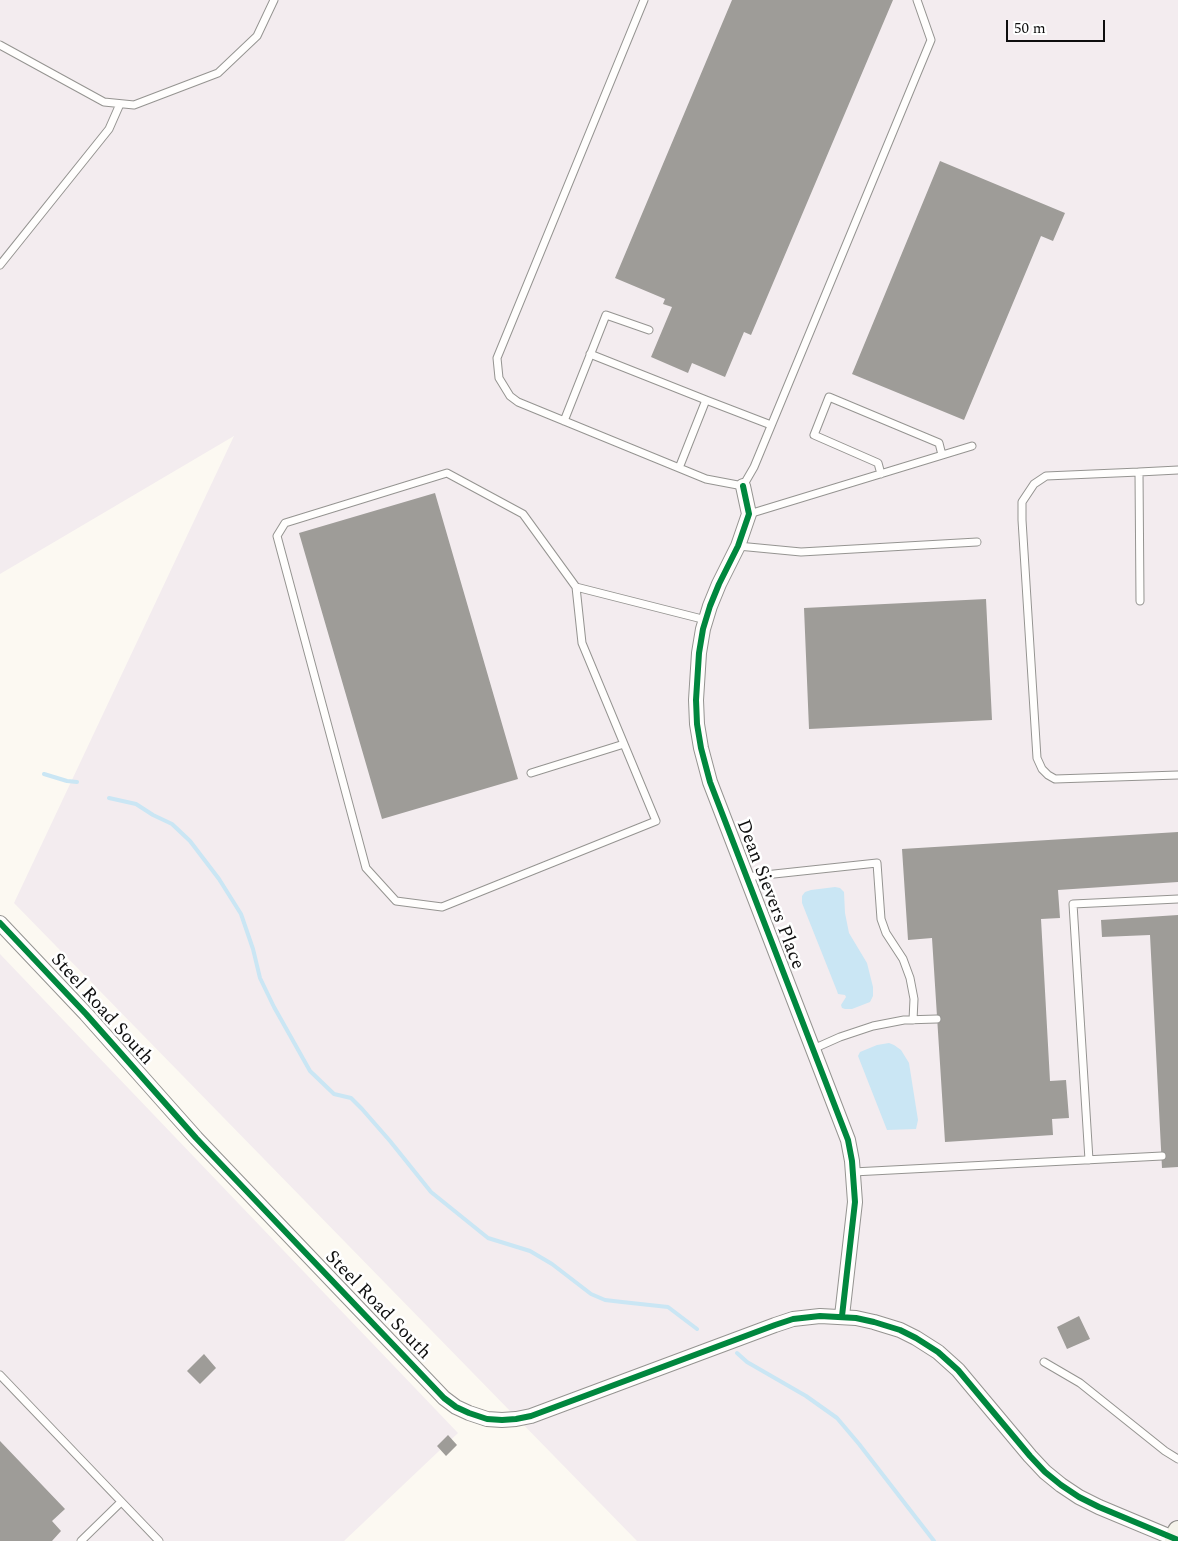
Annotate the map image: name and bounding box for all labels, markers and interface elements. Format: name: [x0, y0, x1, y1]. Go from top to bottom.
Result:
scale bar: [1008, 10, 1107, 42]
text: 50 m: [1014, 17, 1046, 40]
street label: Dean Sievers Place: [730, 817, 808, 973]
street label: Steel Road South: [45, 949, 157, 1071]
street label: Steel Road South: [319, 1247, 435, 1365]

